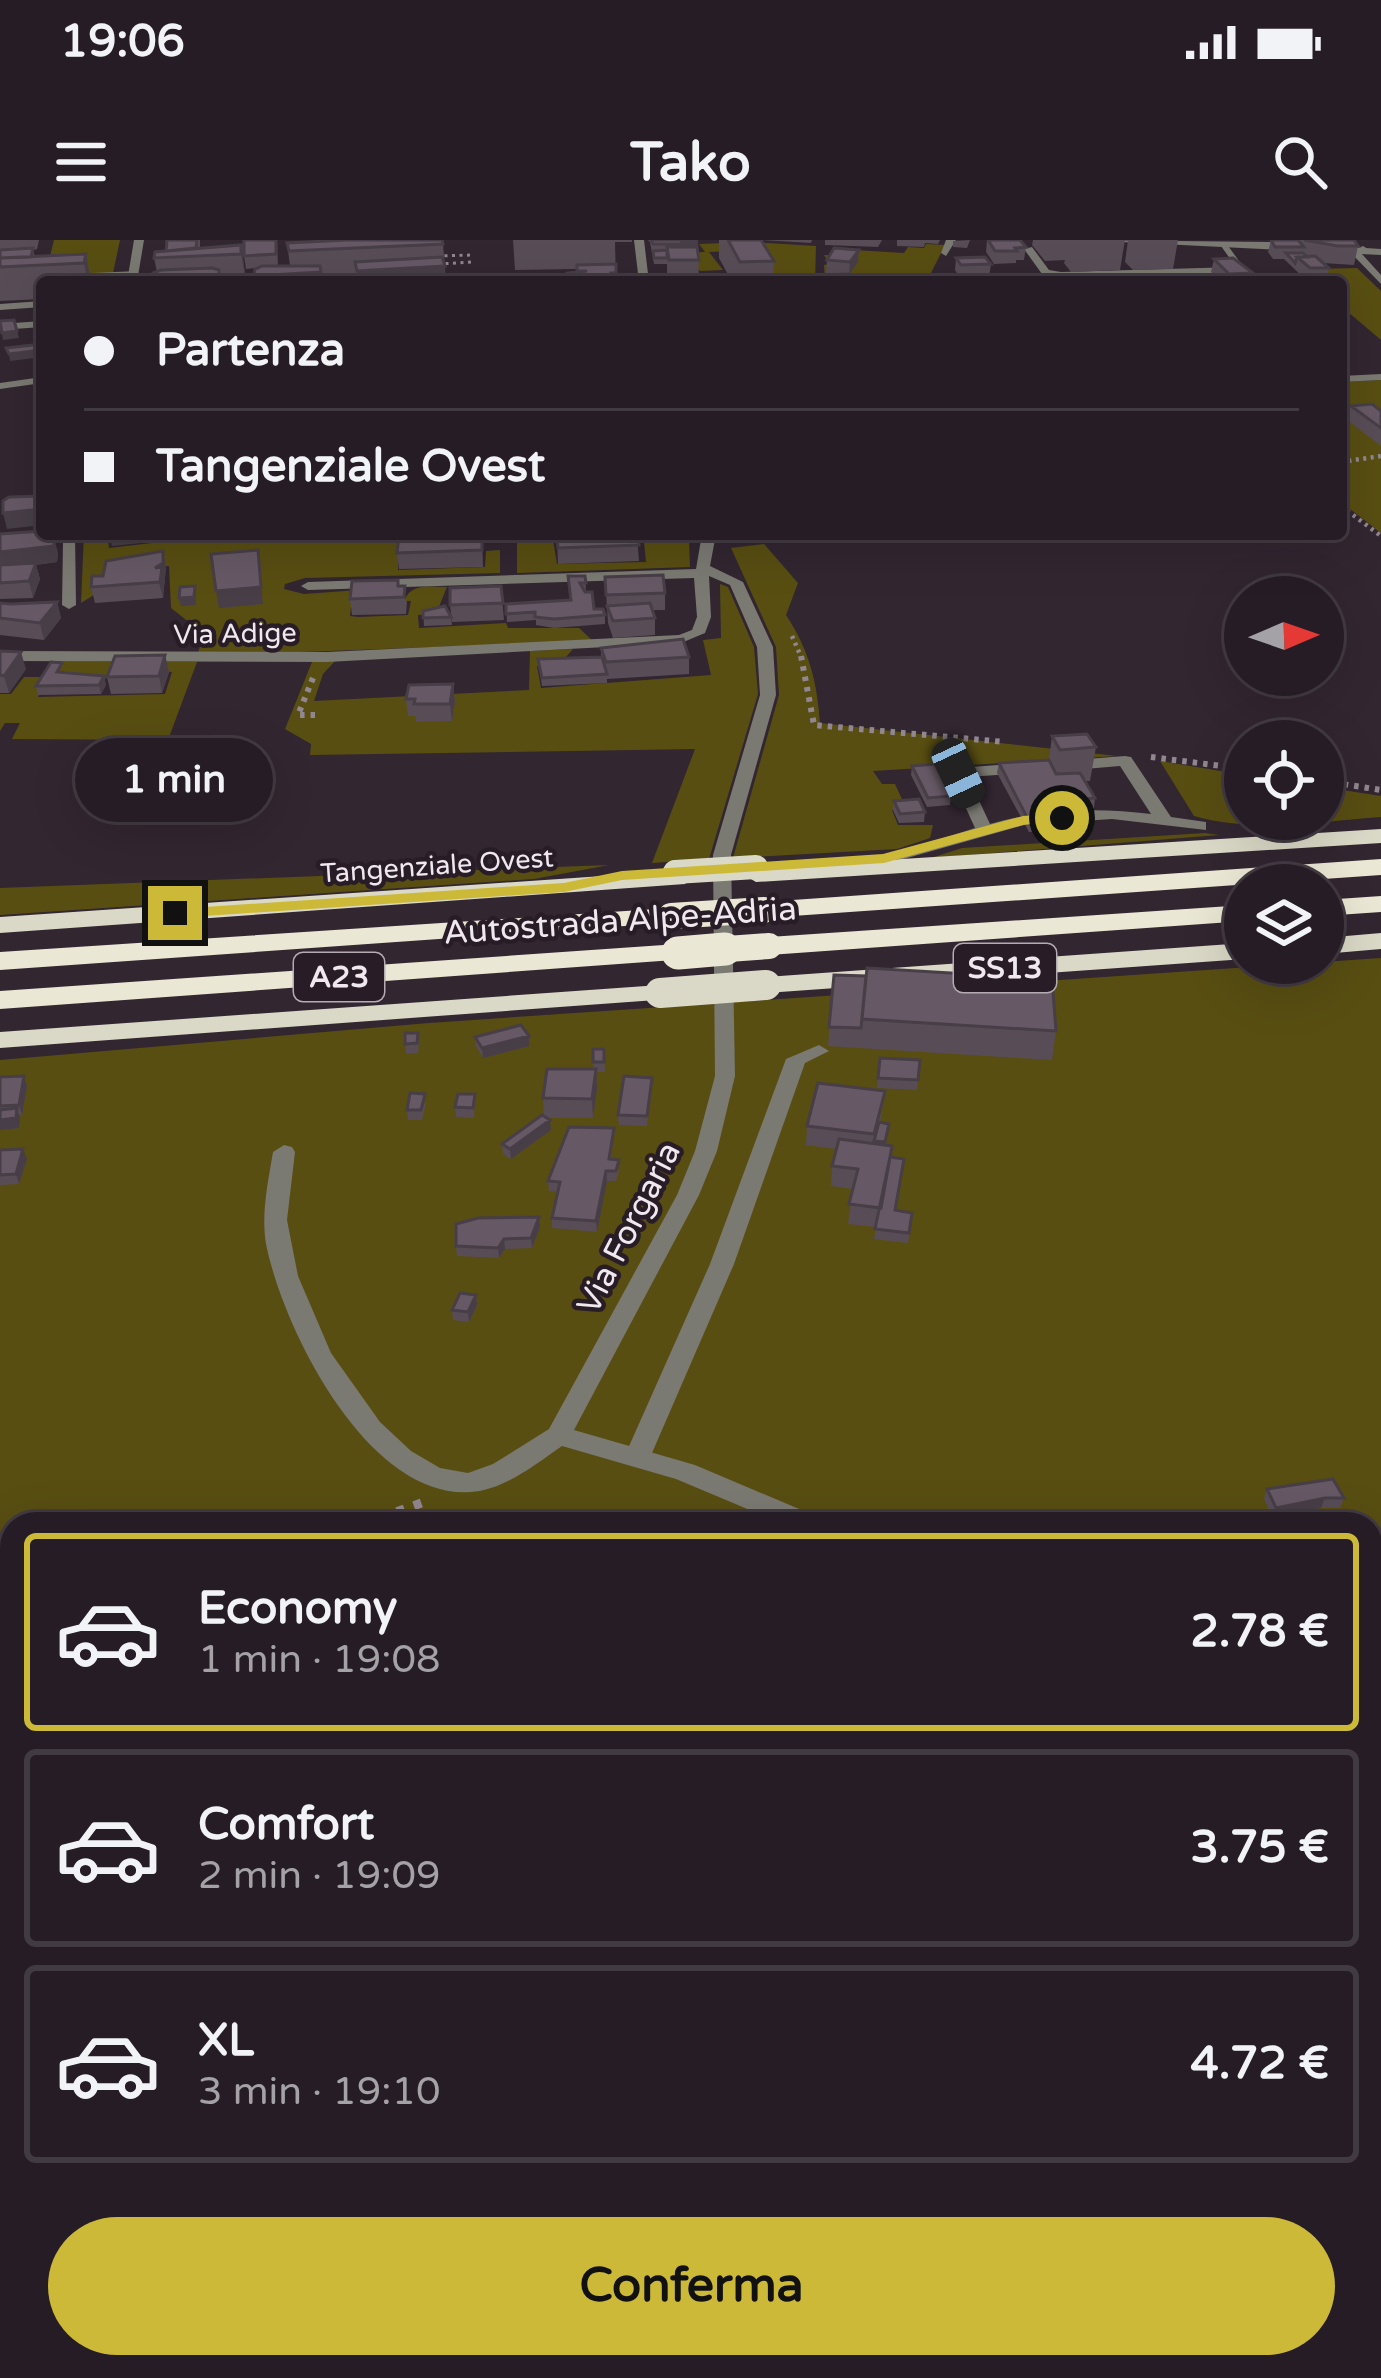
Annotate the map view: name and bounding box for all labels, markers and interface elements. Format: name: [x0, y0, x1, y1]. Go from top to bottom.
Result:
text: 19:06: [60, 15, 185, 69]
icon: menu: [48, 129, 114, 195]
icon: search: [1267, 129, 1333, 195]
text: Tako: [630, 130, 751, 195]
text: Partenza: [156, 324, 345, 378]
text: Tangenziale Ovest: [156, 440, 545, 494]
north arrow: [1224, 576, 1344, 696]
map controls: [1224, 576, 1344, 984]
street label: Via Adige: [173, 616, 297, 652]
button: locate: [1224, 720, 1344, 840]
car: [926, 733, 990, 813]
callout: 1 min: [76, 739, 274, 823]
text: 1 min: [122, 756, 226, 803]
route start: [1035, 791, 1089, 845]
street label: Tangenziale Ovest: [319, 841, 555, 891]
button: layers: [1224, 864, 1344, 984]
route end: [148, 886, 202, 940]
street label: Autostrada Alpe-Adria: [442, 889, 798, 953]
road number: SS13: [954, 944, 1056, 992]
road number: A23: [294, 953, 384, 1001]
street label: Via Forgaria: [569, 1136, 689, 1320]
icon: car: [54, 1578, 162, 1686]
text: Economy: [198, 1582, 397, 1636]
text: 2.78 €: [1191, 1605, 1329, 1659]
text: 1 min · 19:08: [198, 1636, 440, 1683]
icon: car: [54, 1794, 162, 1902]
text: Comfort: [198, 1798, 374, 1852]
text: 3.75 €: [1191, 1821, 1329, 1875]
text: 2 min · 19:09: [198, 1852, 440, 1899]
icon: car: [54, 2010, 162, 2118]
text: XL: [198, 2014, 254, 2068]
text: 4.72 €: [1191, 2037, 1329, 2091]
text: 3 min · 19:10: [198, 2068, 440, 2115]
button: Conferma: [48, 2217, 1335, 2355]

